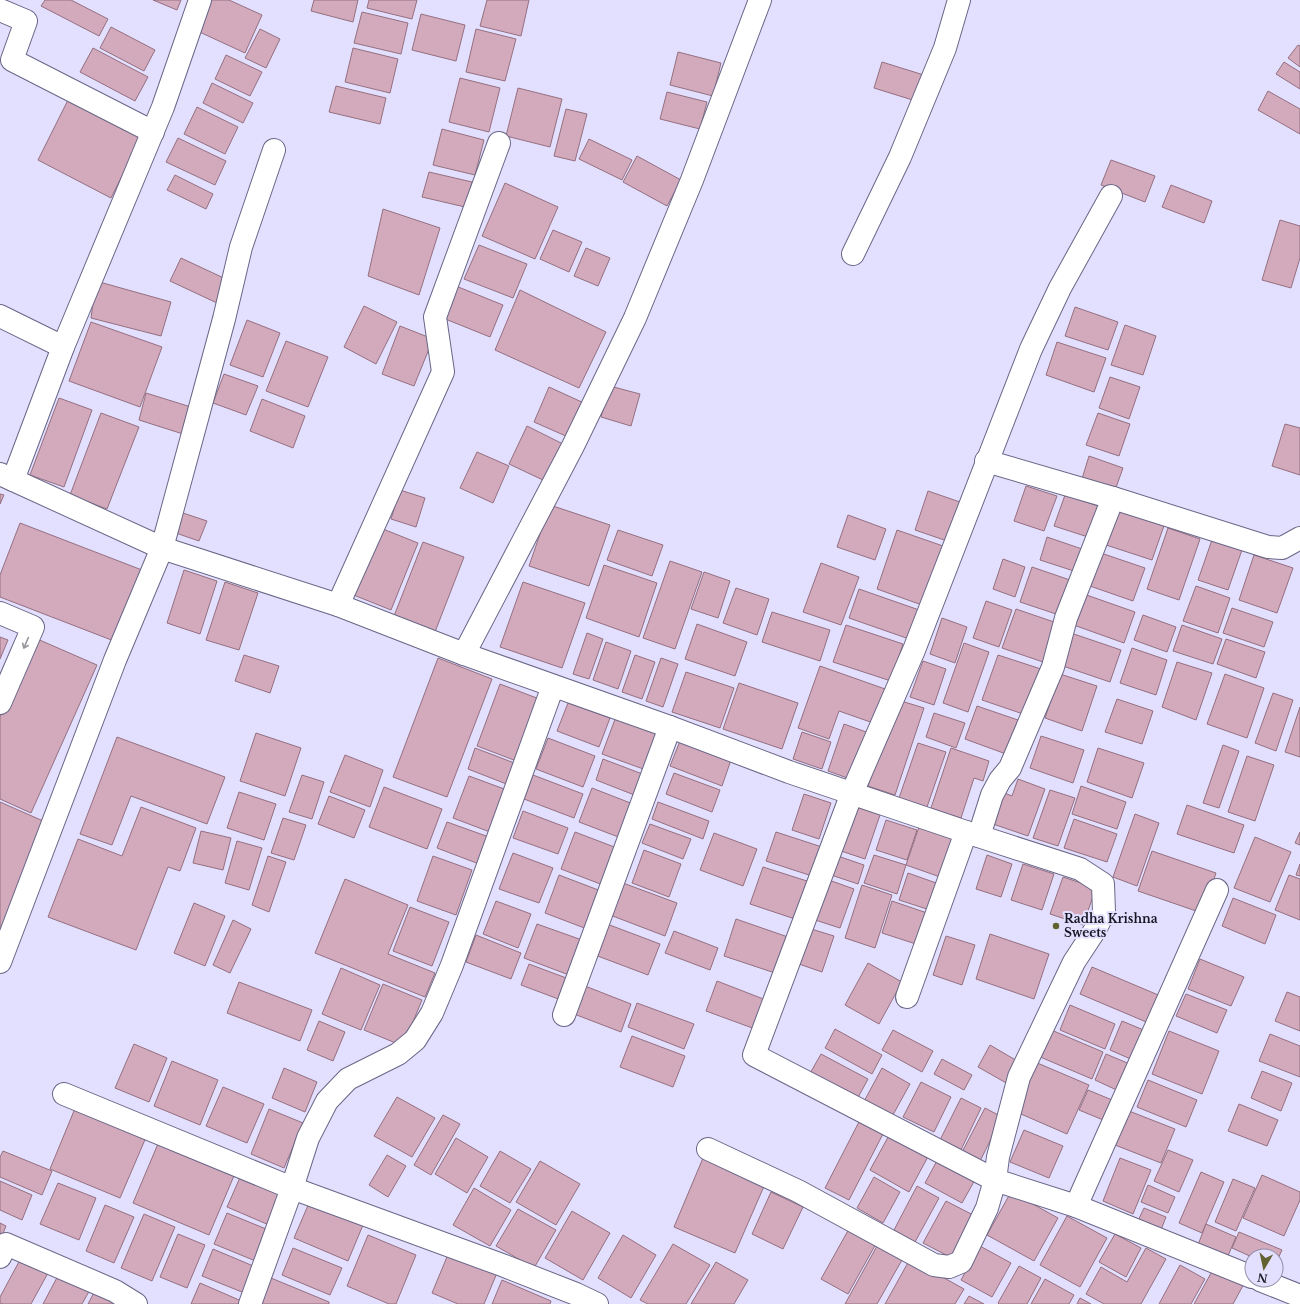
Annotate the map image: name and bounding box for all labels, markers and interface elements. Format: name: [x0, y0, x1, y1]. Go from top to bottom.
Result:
one-way arrow: [22, 636, 29, 648]
place label: Radha Krishna Sweets: [1064, 911, 1158, 940]
marker: Radha Krishna Sweets: [1051, 921, 1061, 931]
north arrow: [1244, 1248, 1284, 1288]
text: N: [1256, 1270, 1269, 1286]

